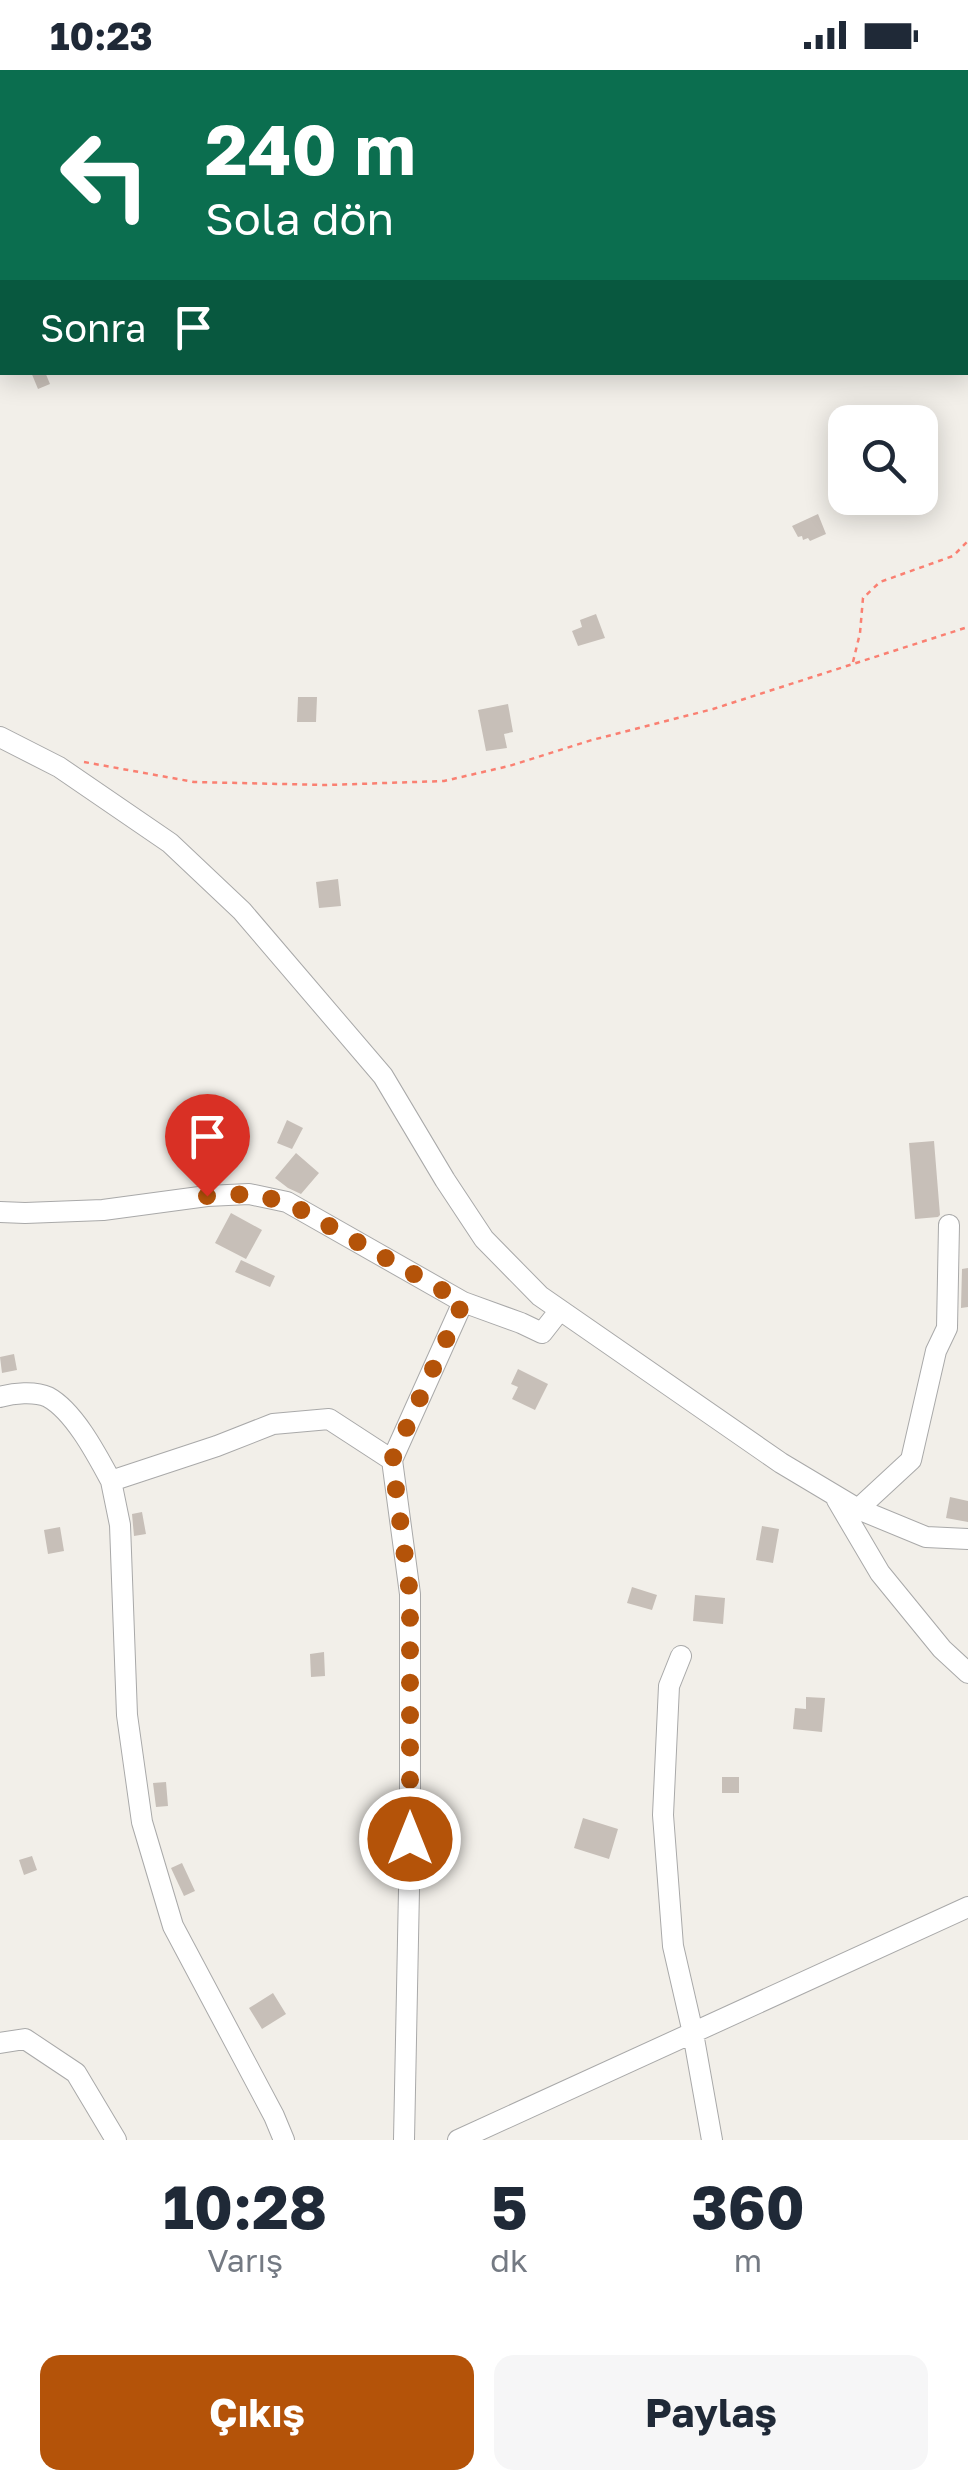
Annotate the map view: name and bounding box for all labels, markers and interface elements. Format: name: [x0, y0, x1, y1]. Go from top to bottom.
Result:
text: 10:23: [50, 13, 153, 58]
text: 240 m: [205, 106, 416, 190]
icon: left: [40, 110, 170, 240]
text: Sola dön: [205, 191, 394, 245]
icon: arrive: [166, 300, 221, 355]
text: Sonra: [40, 305, 146, 350]
map controls: [828, 405, 938, 515]
button: search: [828, 405, 938, 515]
pin: [165, 1094, 250, 1197]
icon: arrive: [180, 1109, 235, 1164]
position arrow: [358, 1787, 462, 1891]
text: 10:28: [163, 2170, 327, 2242]
text: 5: [491, 2170, 527, 2242]
text: 360: [691, 2170, 805, 2242]
text: Varış: [207, 2241, 283, 2279]
text: dk: [490, 2241, 528, 2279]
text: m: [734, 2241, 762, 2279]
button: Çıkış: [40, 2355, 474, 2470]
button: Paylaş: [494, 2355, 928, 2470]

